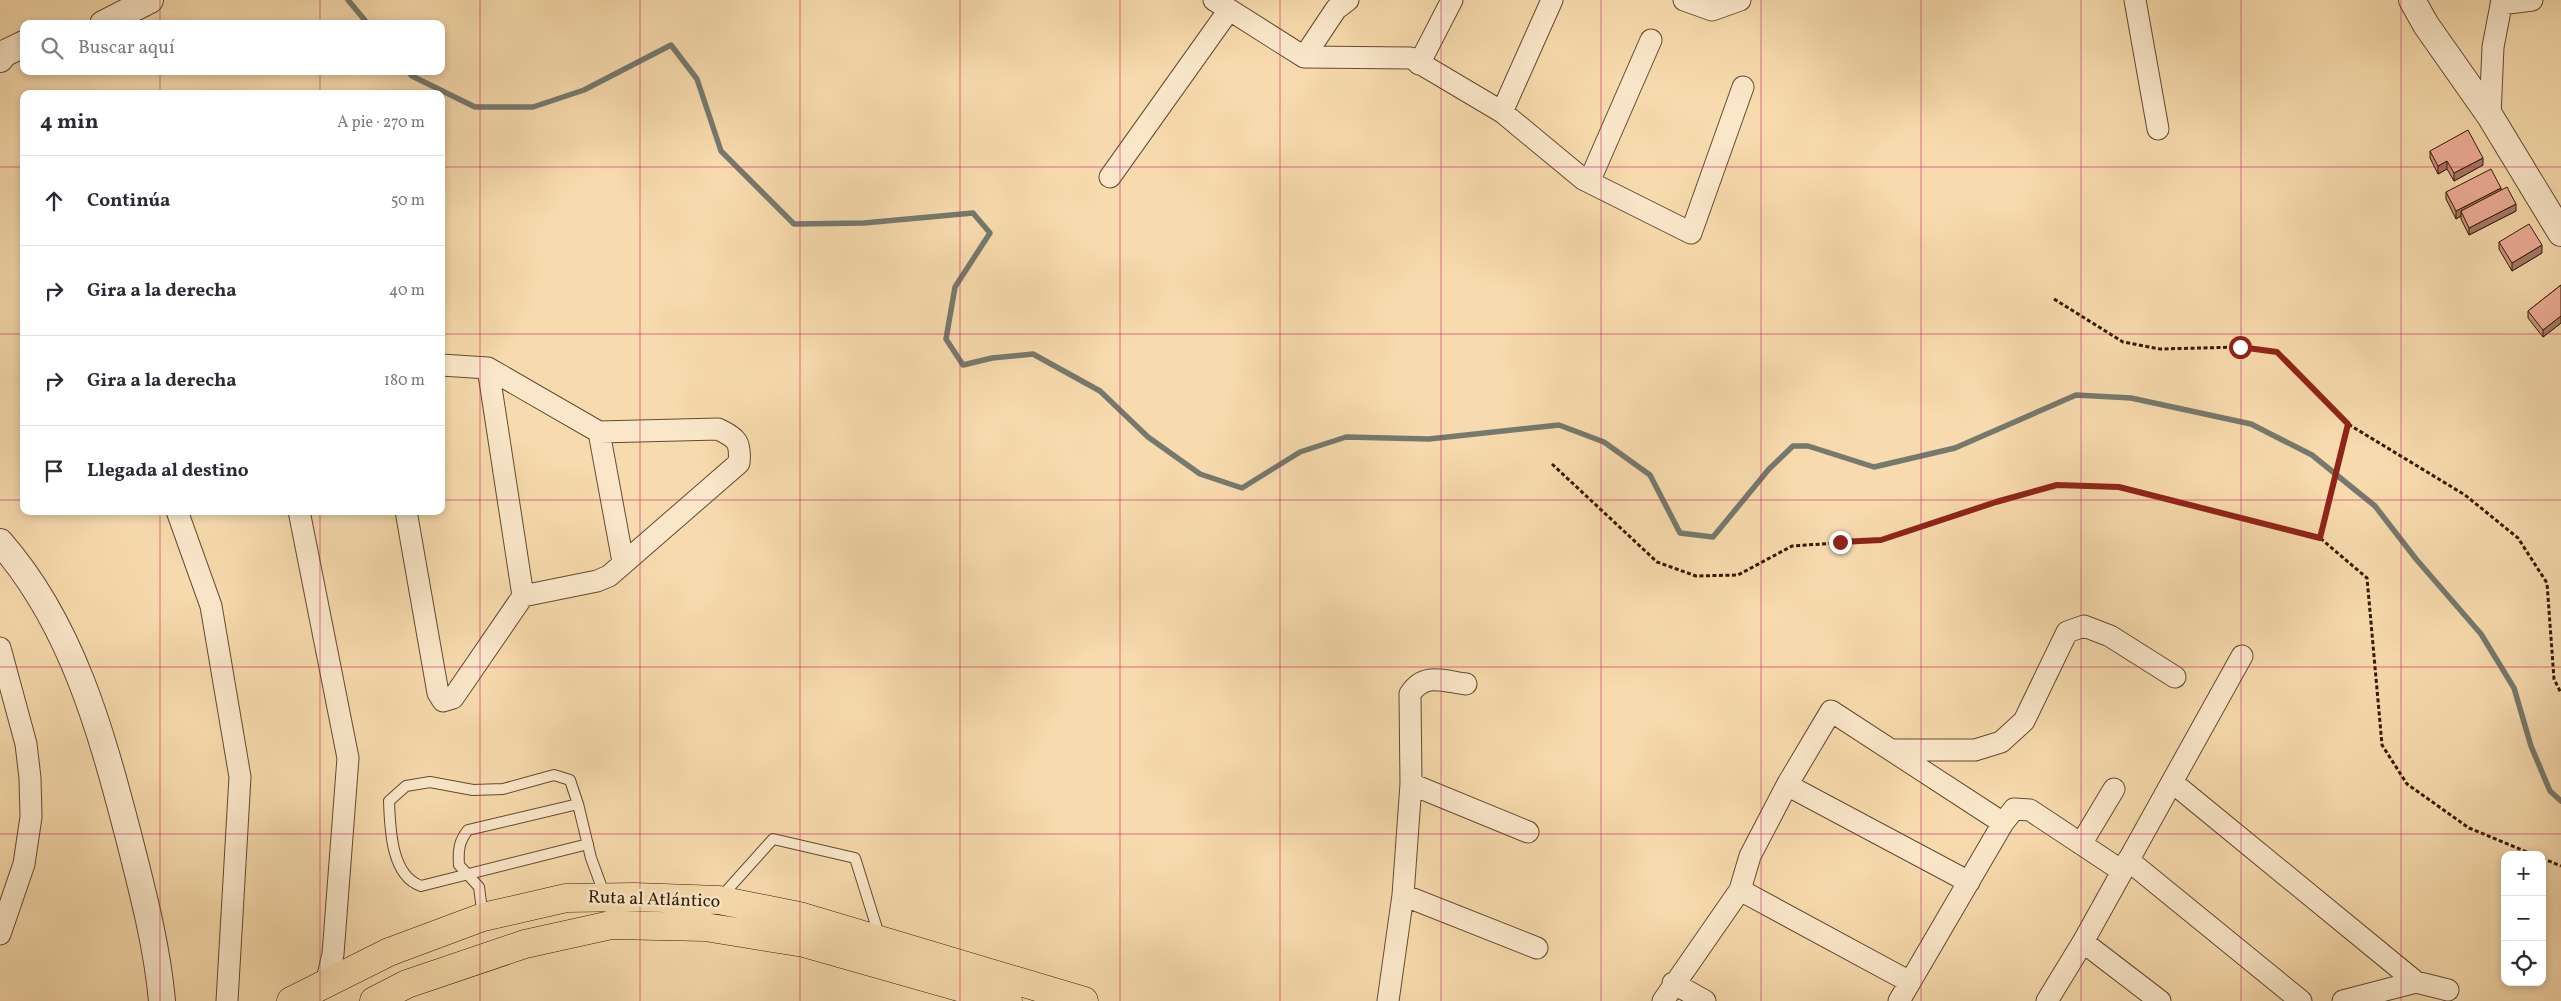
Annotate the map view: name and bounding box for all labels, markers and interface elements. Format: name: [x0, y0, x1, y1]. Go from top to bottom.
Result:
search box: [20, 20, 445, 75]
icon: search: [38, 34, 66, 62]
text: Buscar aquí: [78, 35, 175, 61]
text: 4 min: [40, 108, 99, 137]
text: A pie · 270 m: [337, 112, 425, 134]
icon: ahead: [40, 187, 68, 215]
text: Continúa: [87, 188, 170, 214]
text: 50 m: [391, 190, 425, 212]
icon: right: [40, 277, 68, 305]
text: Gira a la derecha: [87, 278, 237, 304]
text: 40 m: [389, 280, 425, 302]
route start: [2229, 336, 2252, 359]
icon: right: [40, 367, 68, 395]
text: Gira a la derecha: [87, 368, 237, 394]
text: 180 m: [384, 370, 425, 392]
icon: arrive: [40, 457, 68, 485]
text: Llegada al destino: [87, 458, 249, 484]
route end: [1829, 531, 1852, 554]
map controls: [2501, 851, 2546, 986]
button: +: [2501, 851, 2546, 896]
street label: Ruta al Atlántico: [587, 885, 721, 915]
button: −: [2501, 896, 2546, 941]
button: locate: [2501, 941, 2546, 986]

